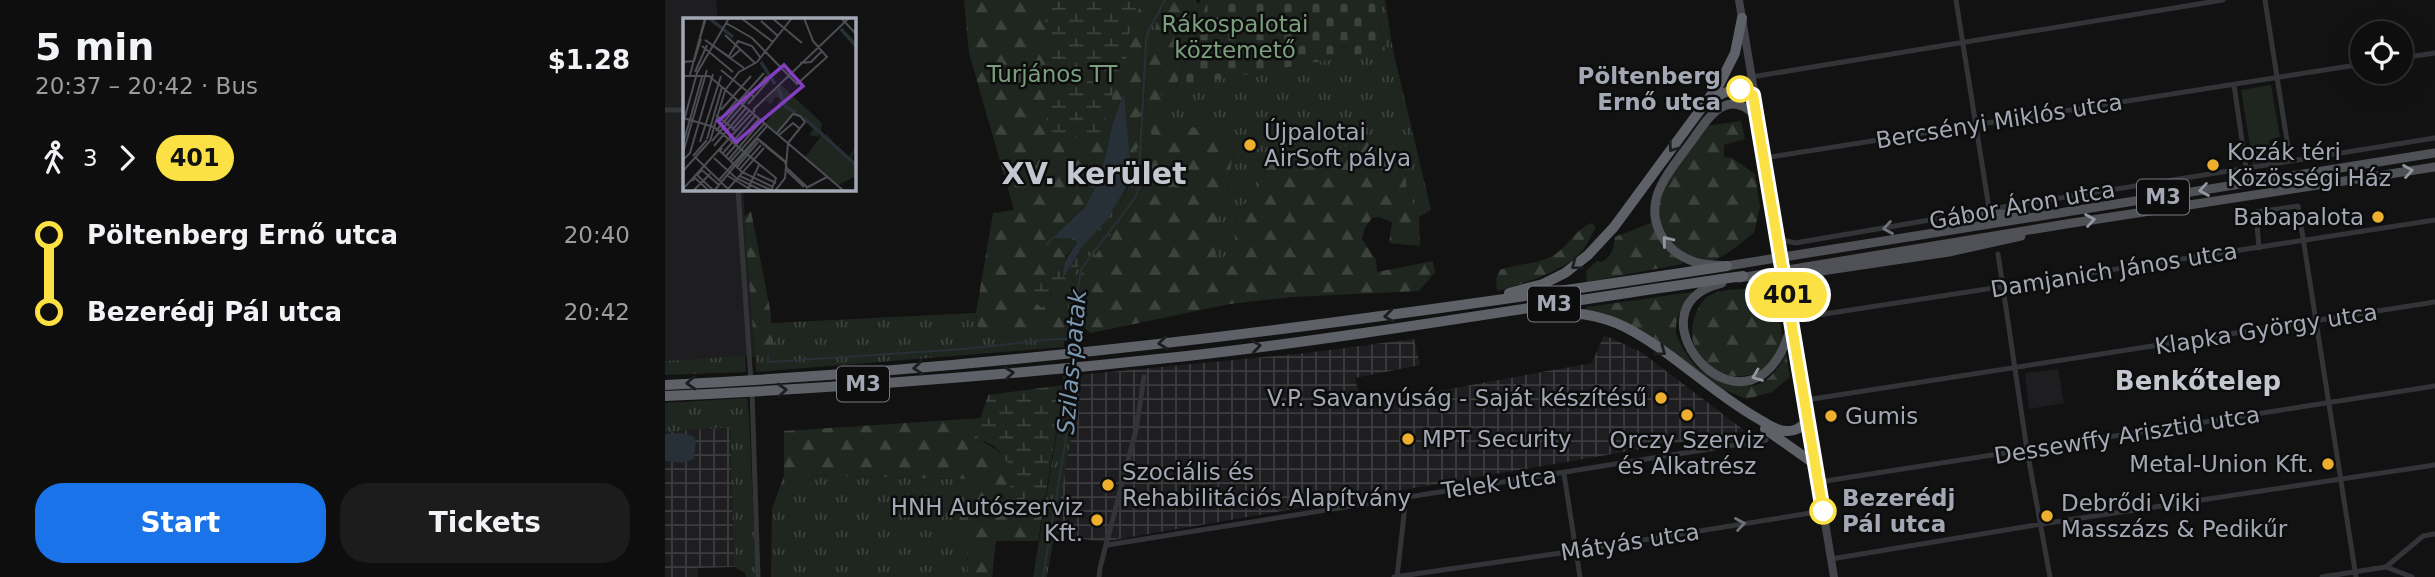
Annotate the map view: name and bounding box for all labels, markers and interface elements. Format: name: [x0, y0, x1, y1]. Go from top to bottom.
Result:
park label: Rákospalotai köztemető: [1162, 11, 1308, 63]
inset map: [683, 18, 856, 191]
map controls: [2350, 21, 2413, 84]
button: locate: [2350, 21, 2413, 84]
text: 5 min: [35, 25, 154, 69]
text: $1.28: [548, 45, 630, 75]
park label: Turjános TT: [986, 61, 1118, 87]
place label: Pöltenberg Ernő utca: [1578, 63, 1721, 115]
text: 20:37 – 20:42 · Bus: [35, 73, 258, 99]
marker: Pöltenberg Ernő utca: [1727, 76, 1753, 102]
street label: Bercsényi Miklós utca: [1874, 89, 2124, 153]
place label: Újpalotai AirSoft pálya: [1264, 118, 1411, 171]
marker: Újpalotai AirSoft pálya: [1242, 137, 1258, 153]
icon: walk: [35, 139, 73, 177]
icon: forward: [108, 139, 146, 177]
one-way arrow: [1669, 139, 1682, 152]
place label: Kozák téri Közösségi Ház: [2227, 139, 2391, 191]
text: 401: [170, 144, 220, 172]
text: 3: [83, 145, 98, 171]
district label: XV. kerület: [1002, 156, 1186, 191]
marker: Kozák téri Közösségi Ház: [2205, 157, 2221, 173]
one-way arrow: [2402, 164, 2414, 179]
street label: Gábor Áron utca: [1927, 175, 2117, 234]
road number: M3: [2137, 180, 2189, 214]
one-way arrow: [2198, 182, 2210, 197]
place label: Babapalota: [2233, 204, 2364, 230]
marker: Babapalota: [2370, 209, 2386, 225]
one-way arrow: [2084, 213, 2096, 228]
text: Pöltenberg Ernő utca: [87, 220, 398, 250]
one-way arrow: [1882, 220, 1894, 235]
text: 20:40: [564, 222, 630, 248]
one-way arrow: [1662, 237, 1675, 249]
street label: Damjanich János utca: [1989, 238, 2239, 302]
one-way arrow: [1571, 256, 1584, 269]
line badge: 401: [1748, 272, 1828, 318]
text: 401: [1763, 281, 1813, 309]
road number: M3: [1528, 286, 1580, 322]
water label: Szilas-patak: [1052, 287, 1092, 435]
text: Bezerédj Pál utca: [87, 297, 342, 327]
text: 20:42: [564, 299, 630, 325]
street label: Klapka György utca: [2153, 299, 2379, 359]
one-way arrow: [1383, 308, 1395, 323]
one-way arrow: [1157, 336, 1169, 351]
one-way arrow: [1250, 339, 1262, 354]
one-way arrow: [1653, 343, 1666, 355]
one-way arrow: [913, 360, 924, 375]
road number: M3: [837, 366, 889, 402]
one-way arrow: [1004, 366, 1015, 381]
district label: Benkőtelep: [2115, 366, 2281, 396]
one-way arrow: [1751, 368, 1763, 382]
one-way arrow: [686, 376, 697, 391]
one-way arrow: [777, 382, 788, 397]
place label: V.P. Savanyúság - Saját készítésű: [1267, 385, 1647, 411]
marker: V.P. Savanyúság - Saját készítésű: [1653, 390, 1669, 406]
street label: Dessewffy Arisztid utca: [1992, 401, 2262, 469]
place label: Gumis: [1845, 403, 1918, 429]
marker: Orczy Szerviz és Alkatrész: [1679, 407, 1695, 423]
marker: Gumis: [1823, 408, 1839, 424]
place label: MPT Security: [1422, 426, 1572, 452]
place label: Orczy Szerviz és Alkatrész: [1609, 427, 1765, 479]
marker: MPT Security: [1400, 431, 1416, 447]
place label: Metal-Union Kft.: [2129, 451, 2314, 477]
marker: Metal-Union Kft.: [2320, 456, 2336, 472]
place label: Szociális és Rehabilitációs Alapítvány: [1122, 459, 1411, 511]
street label: Telek utca: [1439, 462, 1558, 504]
marker: Szociális és Rehabilitációs Alapítvány: [1100, 477, 1116, 493]
button: Start: [35, 483, 326, 563]
button: Tickets: [340, 483, 630, 563]
place label: Bezerédj Pál utca: [1842, 485, 1955, 537]
place label: Debrődi Viki Masszázs & Pedikűr: [2061, 490, 2288, 542]
place label: HNH Autószerviz Kft.: [891, 494, 1083, 546]
marker: Bezerédj Pál utca: [1810, 498, 1836, 524]
marker: Debrődi Viki Masszázs & Pedikűr: [2039, 508, 2055, 524]
marker: HNH Autószerviz Kft.: [1089, 512, 1105, 528]
one-way arrow: [1734, 517, 1746, 532]
street label: Mátyás utca: [1559, 518, 1701, 566]

